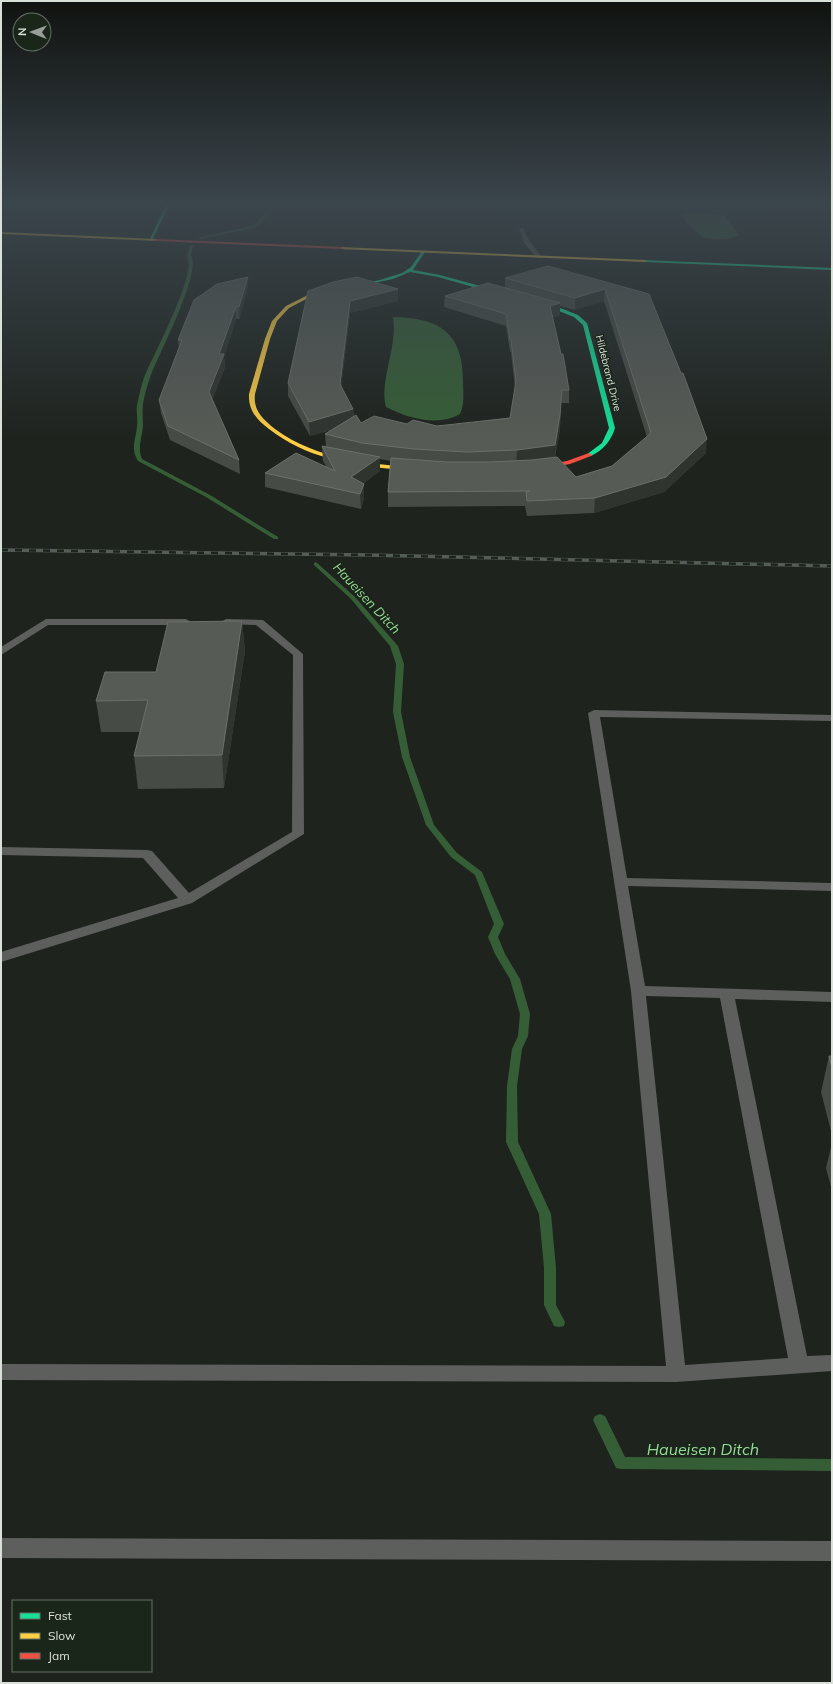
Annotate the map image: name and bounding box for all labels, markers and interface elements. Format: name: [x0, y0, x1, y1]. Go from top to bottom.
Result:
north arrow: [12, 12, 52, 52]
text: N: [15, 28, 29, 36]
street label: Hildebrand Drive: [593, 334, 624, 413]
water label: Haueisen Ditch: [330, 559, 404, 637]
water label: Haueisen Ditch: [647, 1439, 759, 1459]
legend: [12, 1600, 152, 1672]
text: Fast: [48, 1608, 72, 1623]
text: Slow: [48, 1628, 76, 1643]
text: Jam: [48, 1648, 70, 1663]

